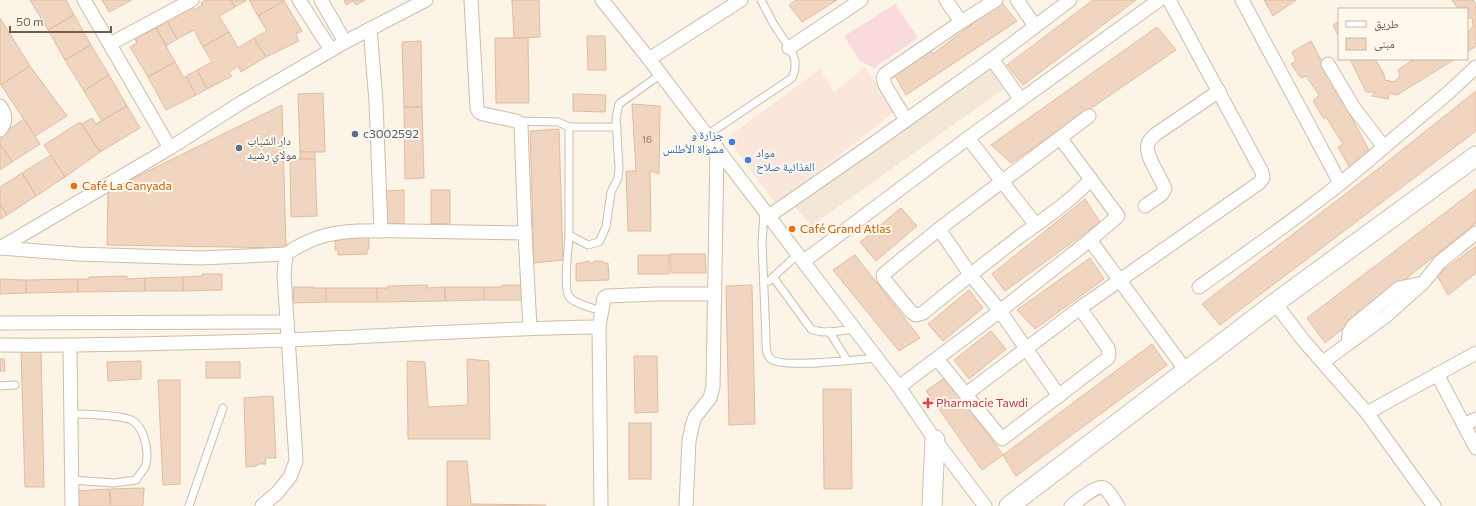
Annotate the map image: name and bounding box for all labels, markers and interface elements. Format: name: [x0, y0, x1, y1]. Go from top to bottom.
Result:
scale bar: [10, 8, 111, 34]
legend: [1338, 8, 1468, 60]
text: 50 m: [16, 14, 44, 28]
text: طريق: [1374, 16, 1399, 31]
text: مبنى: [1374, 36, 1395, 51]
place label: c3002592: [363, 126, 419, 140]
place label: جزارة و مشواة الأطلس: [663, 127, 724, 156]
marker: c3002592: [350, 129, 360, 139]
place label: دار الشباب مولاي رشيد: [247, 133, 297, 165]
house number: 16: [642, 133, 652, 145]
marker: جزارة و مشواة الأطلس: [727, 137, 737, 147]
marker: دار الشباب مولاي رشيد: [234, 143, 244, 153]
place label: مواد الغذائية صلاح: [756, 145, 815, 174]
marker: مواد الغذائية صلاح: [743, 155, 753, 165]
place label: Café La Canyada: [82, 178, 172, 192]
marker: Café La Canyada: [69, 181, 79, 191]
place label: Café Grand Atlas: [800, 221, 891, 235]
marker: Café Grand Atlas: [787, 224, 797, 234]
place label: Pharmacie Tawdi: [936, 395, 1028, 409]
marker: Pharmacie Tawdi: [923, 398, 933, 408]

